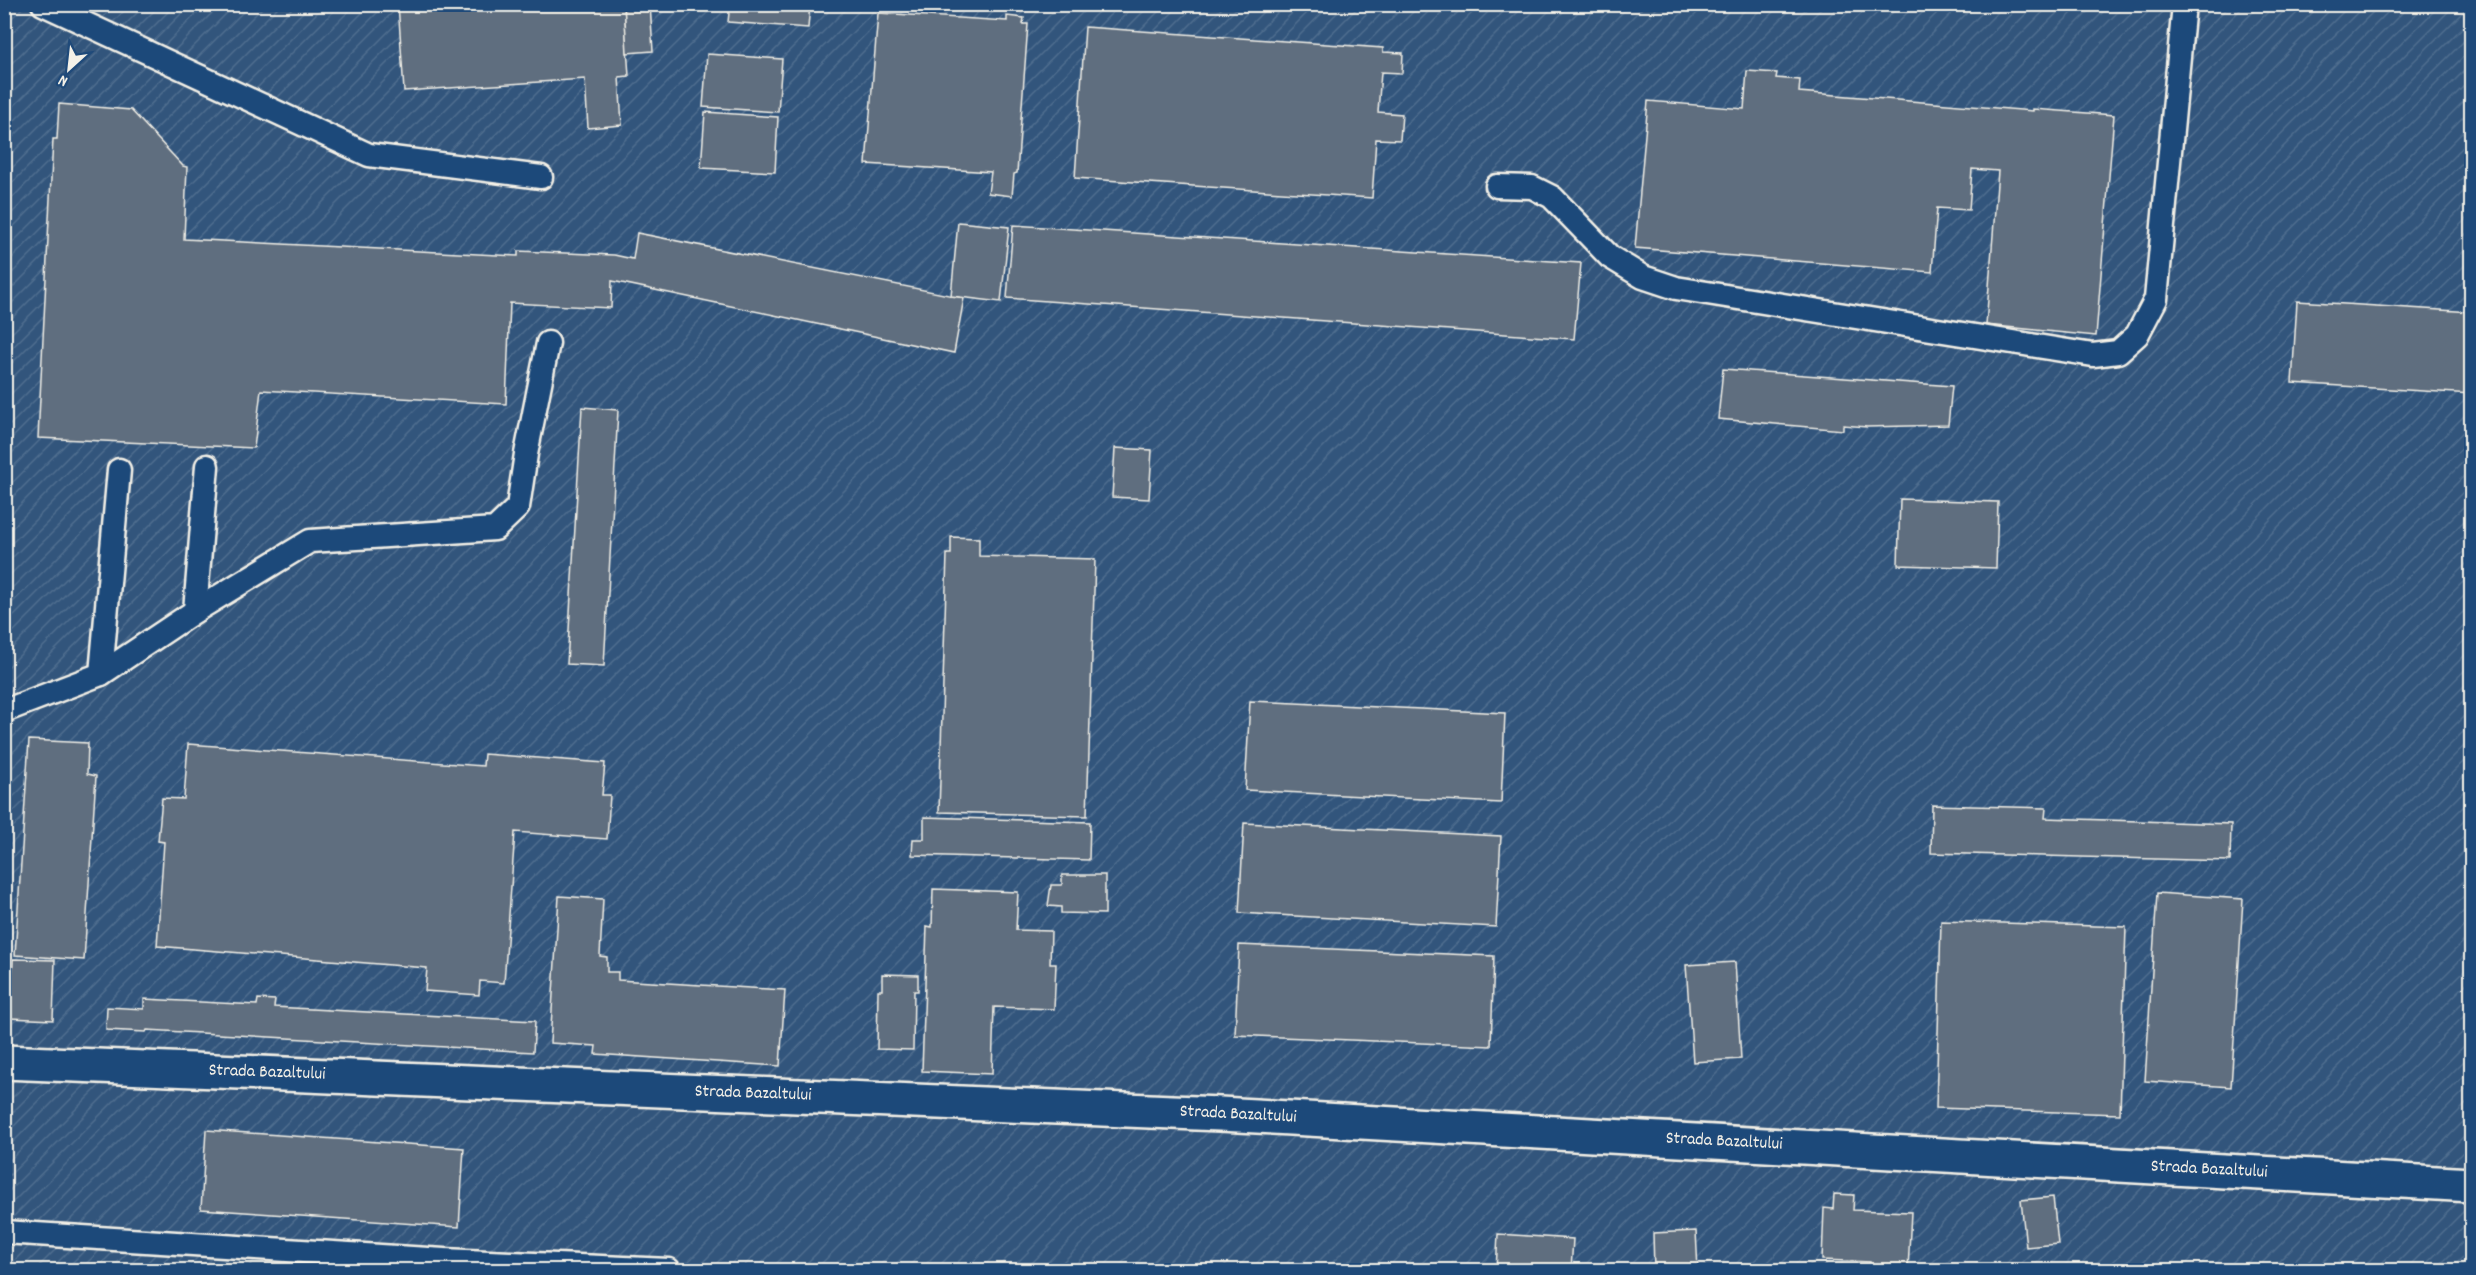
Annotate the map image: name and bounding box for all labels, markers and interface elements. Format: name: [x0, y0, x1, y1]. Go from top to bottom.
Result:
north arrow: [39, 39, 99, 99]
text: N: [54, 68, 72, 92]
street label: Strada Bazaltului: [208, 1058, 326, 1088]
street label: Strada Bazaltului: [694, 1079, 812, 1109]
street label: Strada Bazaltului: [1179, 1099, 1297, 1131]
street label: Strada Bazaltului: [1665, 1126, 1783, 1158]
street label: Strada Bazaltului: [2150, 1154, 2268, 1186]

